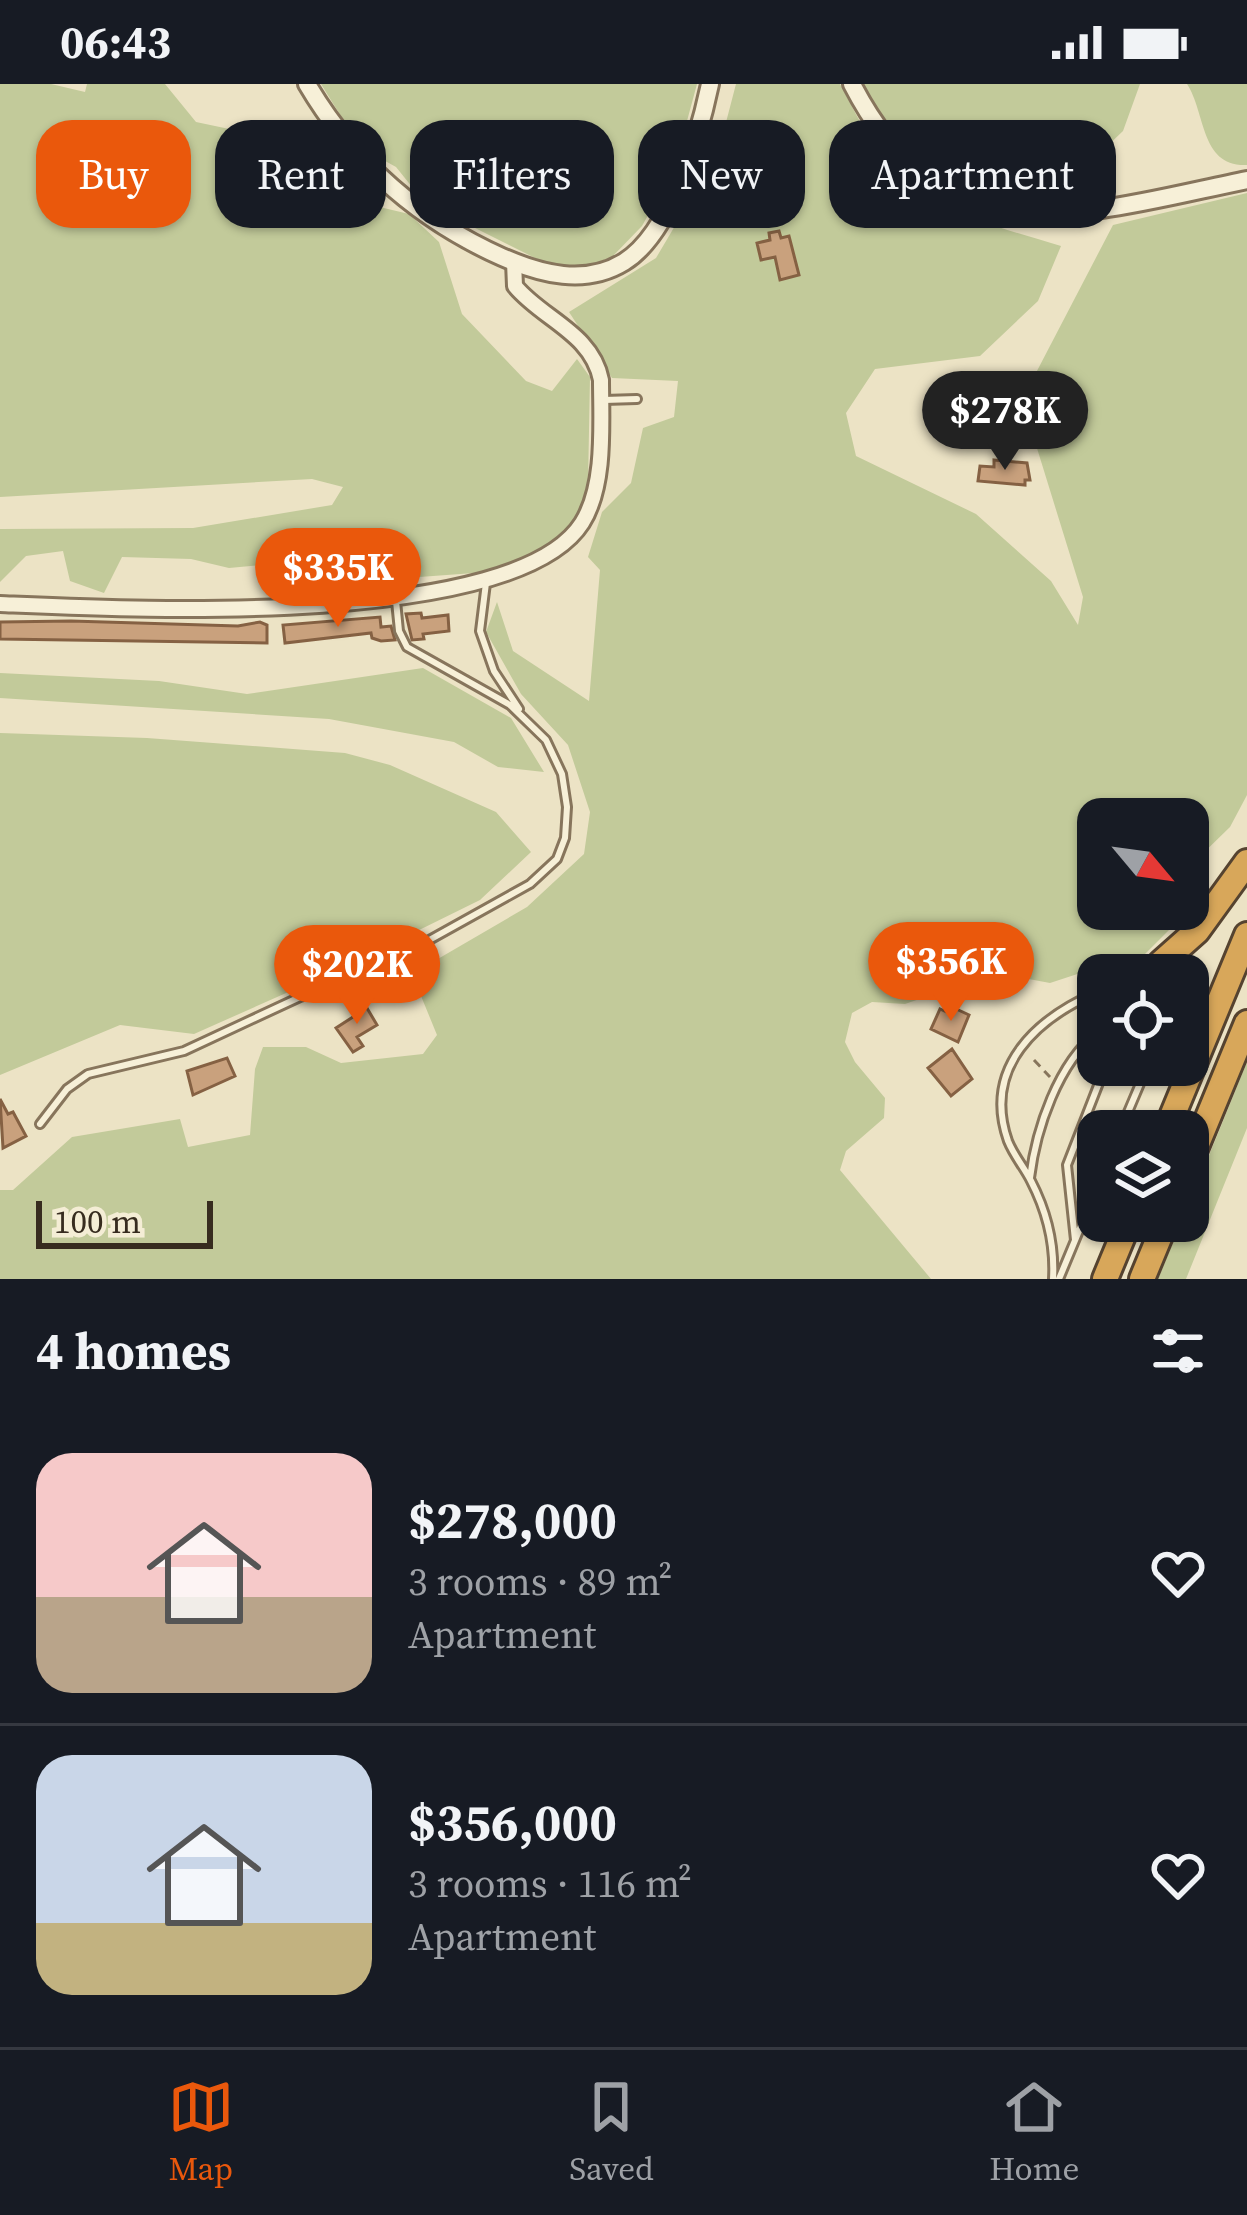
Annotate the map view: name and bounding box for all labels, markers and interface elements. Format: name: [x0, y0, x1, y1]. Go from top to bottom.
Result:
text: 06:43: [60, 11, 171, 73]
chip: Buy: [36, 120, 191, 228]
chip: Rent: [215, 120, 386, 228]
chip: Filters: [410, 120, 614, 228]
chip: New: [638, 120, 805, 228]
chip: Apartment: [829, 120, 1116, 228]
pin: $278K: [921, 371, 1089, 473]
text: $278K: [949, 383, 1061, 436]
pin: $335K: [254, 528, 422, 630]
text: $335K: [282, 540, 394, 593]
north arrow: [1077, 798, 1209, 930]
map controls: [1077, 798, 1209, 1242]
pin: $356K: [867, 922, 1035, 1024]
pin: $202K: [273, 925, 441, 1027]
text: $356K: [895, 934, 1007, 987]
text: $202K: [301, 937, 413, 990]
button: locate: [1077, 954, 1209, 1086]
button: layers: [1077, 1110, 1209, 1242]
scale bar: [36, 1195, 213, 1248]
text: 100 m: [54, 1199, 141, 1244]
text: 4 homes: [36, 1316, 231, 1386]
icon: filters: [1145, 1318, 1211, 1384]
text: $278,000: [408, 1485, 617, 1555]
icon: home: [132, 1501, 276, 1645]
icon: heart: [1145, 1540, 1211, 1606]
text: 3 rooms · 89 m²: [408, 1555, 672, 1608]
text: Apartment: [408, 1608, 596, 1661]
text: $356,000: [408, 1787, 617, 1857]
icon: home: [132, 1803, 276, 1947]
icon: heart: [1145, 1842, 1211, 1908]
text: 3 rooms · 116 m²: [408, 1857, 692, 1910]
text: Apartment: [408, 1910, 596, 1963]
tab: Map: [168, 2074, 234, 2191]
tab: Saved: [569, 2074, 654, 2191]
tab: Home: [989, 2074, 1079, 2191]

